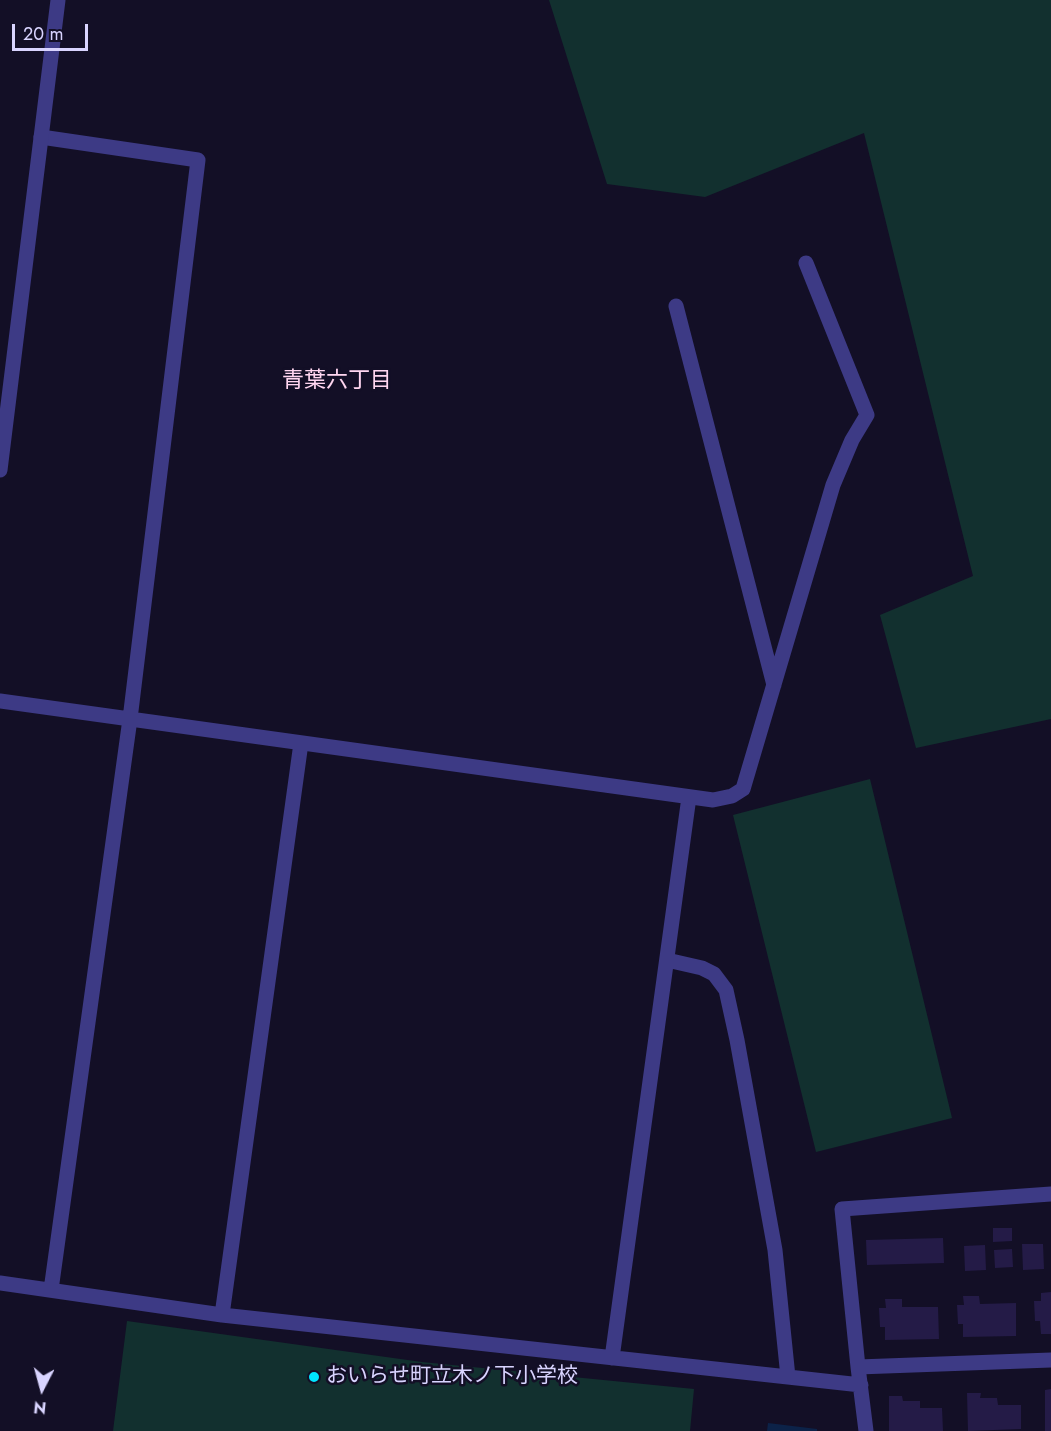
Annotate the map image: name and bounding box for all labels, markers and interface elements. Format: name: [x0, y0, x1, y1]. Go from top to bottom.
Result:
scale bar: [15, 12, 92, 50]
text: 20 m: [23, 21, 63, 47]
district label: 青葉六丁目: [282, 369, 392, 395]
north arrow: [12, 1359, 72, 1419]
place label: おいらせ町立木ノ下小学校: [326, 1364, 578, 1390]
marker: おいらせ町立木ノ下小学校: [307, 1370, 321, 1384]
text: N: [33, 1395, 48, 1420]

